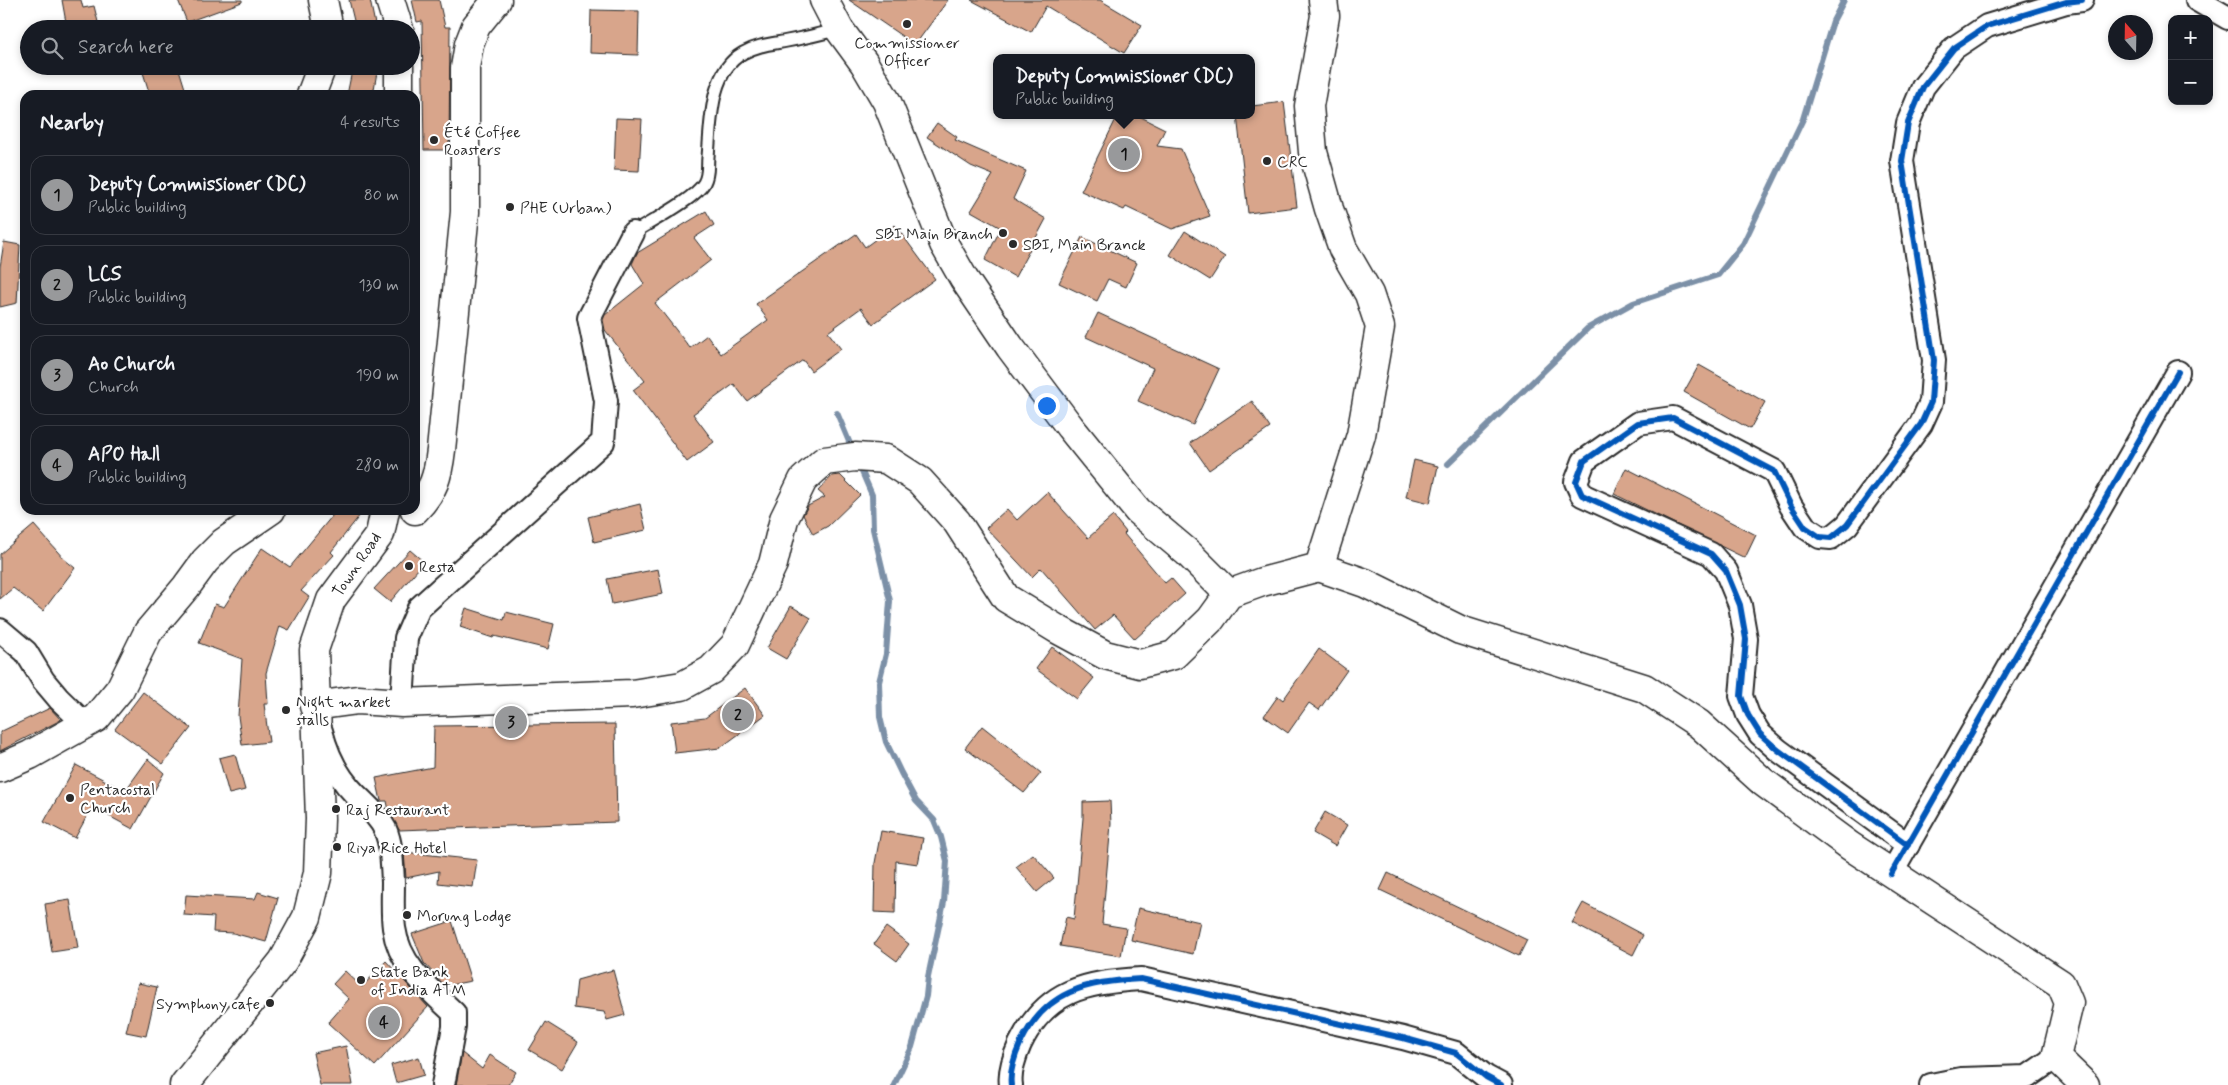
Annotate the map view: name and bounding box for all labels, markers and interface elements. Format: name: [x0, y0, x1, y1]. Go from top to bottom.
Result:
north arrow: [2108, 15, 2153, 60]
map controls: [2168, 15, 2213, 105]
button: +: [2168, 15, 2213, 60]
marker: Commissioner Officer: [901, 18, 913, 30]
search box: [20, 20, 420, 75]
place label: Commissioner Officer: [854, 33, 960, 72]
icon: search: [38, 34, 66, 62]
text: Search here: [78, 35, 174, 60]
popup: [993, 54, 1255, 119]
button: −: [2168, 60, 2213, 105]
text: Deputy Commissioner (DC): [1015, 64, 1233, 89]
text: Public building: [1015, 89, 1114, 110]
text: Nearby: [40, 109, 104, 137]
text: 4 results: [340, 112, 400, 133]
place label: Été Coffee Roasters: [444, 122, 521, 161]
marker: Été Coffee Roasters: [428, 134, 440, 146]
pin: 1: [1108, 135, 1140, 173]
place label: CRC: [1277, 152, 1308, 173]
marker: CRC: [1261, 155, 1273, 167]
text: Deputy Commissioner (DC): [88, 172, 305, 197]
text: 1: [53, 185, 61, 206]
text: 80 m: [364, 185, 399, 206]
text: Public building: [88, 197, 187, 218]
place label: PHE (Urban): [520, 198, 612, 219]
marker: PHE (Urban): [504, 201, 516, 213]
place label: SBI Main Branch: [875, 224, 993, 245]
marker: SBI Main Branch: [997, 227, 1009, 239]
place label: SBI, Main Branck: [1023, 235, 1146, 256]
marker: SBI, Main Branck: [1007, 238, 1019, 250]
text: LCS: [88, 262, 121, 287]
text: 2: [53, 275, 61, 296]
text: 130 m: [358, 275, 399, 296]
text: Public building: [88, 287, 187, 308]
text: Ao Church: [88, 352, 175, 377]
text: 3: [53, 365, 61, 386]
text: 190 m: [356, 365, 399, 386]
text: Church: [88, 377, 139, 398]
your location: [1034, 393, 1060, 419]
text: APO Hall: [88, 442, 160, 467]
text: 4: [52, 455, 62, 476]
text: 280 m: [356, 455, 399, 476]
text: Public building: [88, 467, 187, 488]
street label: Town Road: [328, 528, 387, 601]
place label: Resta: [419, 557, 455, 578]
marker: Resta: [403, 560, 415, 572]
place label: Night market stalls: [296, 692, 390, 731]
pin: 2: [722, 696, 754, 734]
pin: 3: [495, 703, 527, 741]
marker: Night market stalls: [280, 704, 292, 716]
place label: Pentacostal Church: [80, 780, 155, 819]
marker: Pentacostal Church: [64, 792, 76, 804]
place label: Raj Restaurant: [346, 800, 450, 821]
marker: Raj Restaurant: [330, 803, 342, 815]
place label: Riya Rice Hotel: [347, 838, 447, 859]
marker: Riya Rice Hotel: [331, 841, 343, 853]
place label: Morung Lodge: [417, 906, 512, 927]
marker: Morung Lodge: [401, 909, 413, 921]
place label: State Bank of India ATM: [371, 962, 466, 1001]
marker: State Bank of India ATM: [355, 974, 367, 986]
place label: Symphony cafe: [156, 994, 260, 1015]
marker: Symphony cafe: [264, 997, 276, 1009]
pin: 4: [368, 1003, 400, 1041]

